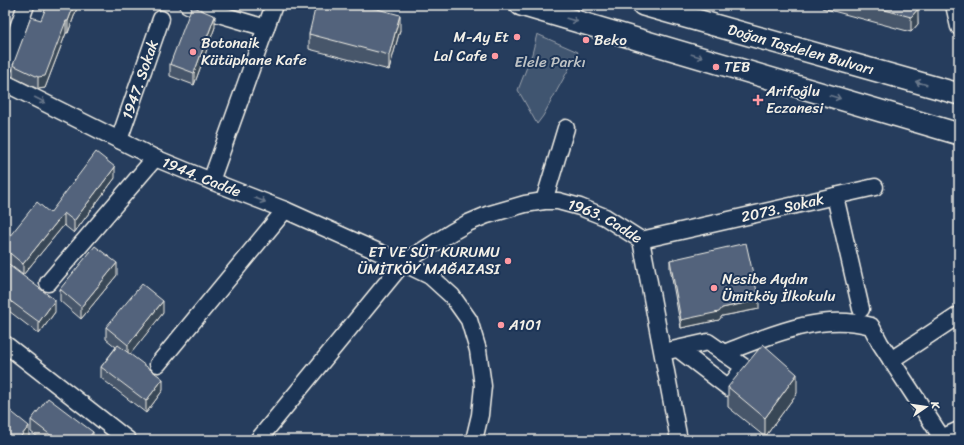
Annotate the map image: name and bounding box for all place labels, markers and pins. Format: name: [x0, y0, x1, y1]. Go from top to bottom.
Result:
place label: M-Ay Et: [453, 24, 509, 50]
place label: Beko: [594, 27, 627, 53]
place label: Botonaik Kütüphane Kafe: [201, 30, 307, 73]
marker: M-Ay Et: [512, 32, 522, 42]
marker: Beko: [581, 35, 591, 45]
place label: Lal Cafe: [434, 43, 487, 69]
marker: Botonaik Kütüphane Kafe: [188, 47, 198, 57]
marker: Lal Cafe: [490, 51, 500, 61]
place label: TEB: [724, 54, 751, 80]
marker: TEB: [711, 62, 721, 72]
place label: Arifoğlu Eczanesi: [765, 78, 824, 121]
marker: Arifoğlu Eczanesi: [753, 95, 763, 105]
place label: ET VE SÜT KURUMU ÜMİTKÖY MAĞAZASI: [357, 239, 501, 282]
marker: ET VE SÜT KURUMU ÜMİTKÖY MAĞAZASI: [503, 256, 513, 266]
place label: Nesibe Aydın Ümitköy İlkokulu: [722, 266, 836, 309]
marker: Nesibe Aydın Ümitköy İlkokulu: [709, 283, 719, 293]
place label: A101: [508, 312, 541, 338]
marker: A101: [496, 320, 506, 330]

